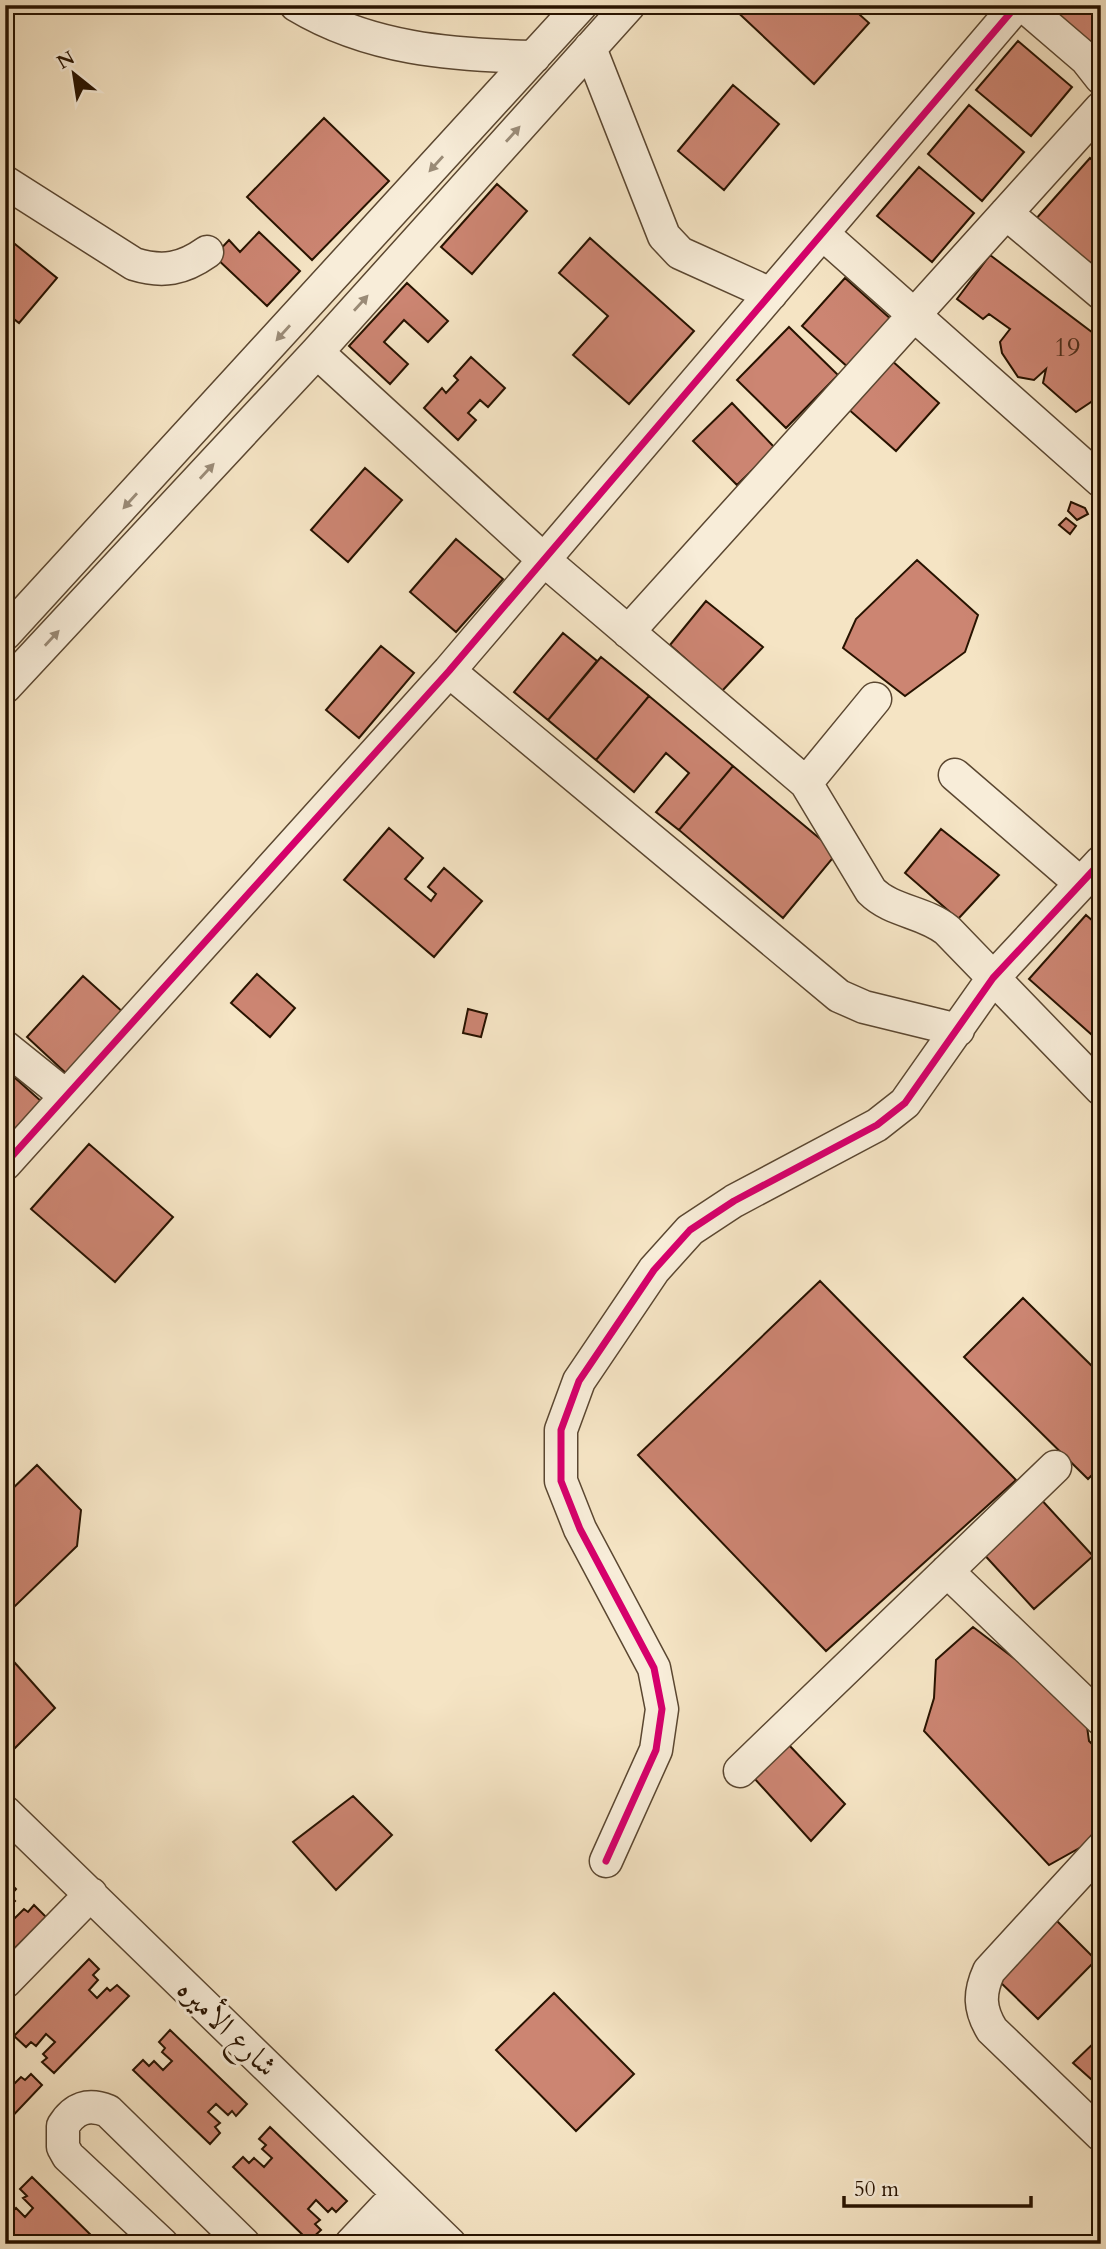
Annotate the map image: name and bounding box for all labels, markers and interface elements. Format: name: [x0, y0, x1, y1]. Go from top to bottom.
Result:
north arrow: [38, 38, 108, 108]
text: N: [52, 45, 80, 76]
one-way arrow: [505, 125, 521, 143]
one-way arrow: [429, 156, 444, 173]
one-way arrow: [352, 295, 368, 312]
one-way arrow: [275, 324, 291, 341]
house number: 19: [1054, 330, 1080, 365]
one-way arrow: [199, 462, 215, 480]
one-way arrow: [122, 492, 138, 509]
one-way arrow: [44, 630, 60, 647]
street label: شارع الأميره: [165, 1969, 287, 2089]
scale bar: [844, 2165, 1031, 2209]
text: 50 m: [854, 2175, 899, 2204]

